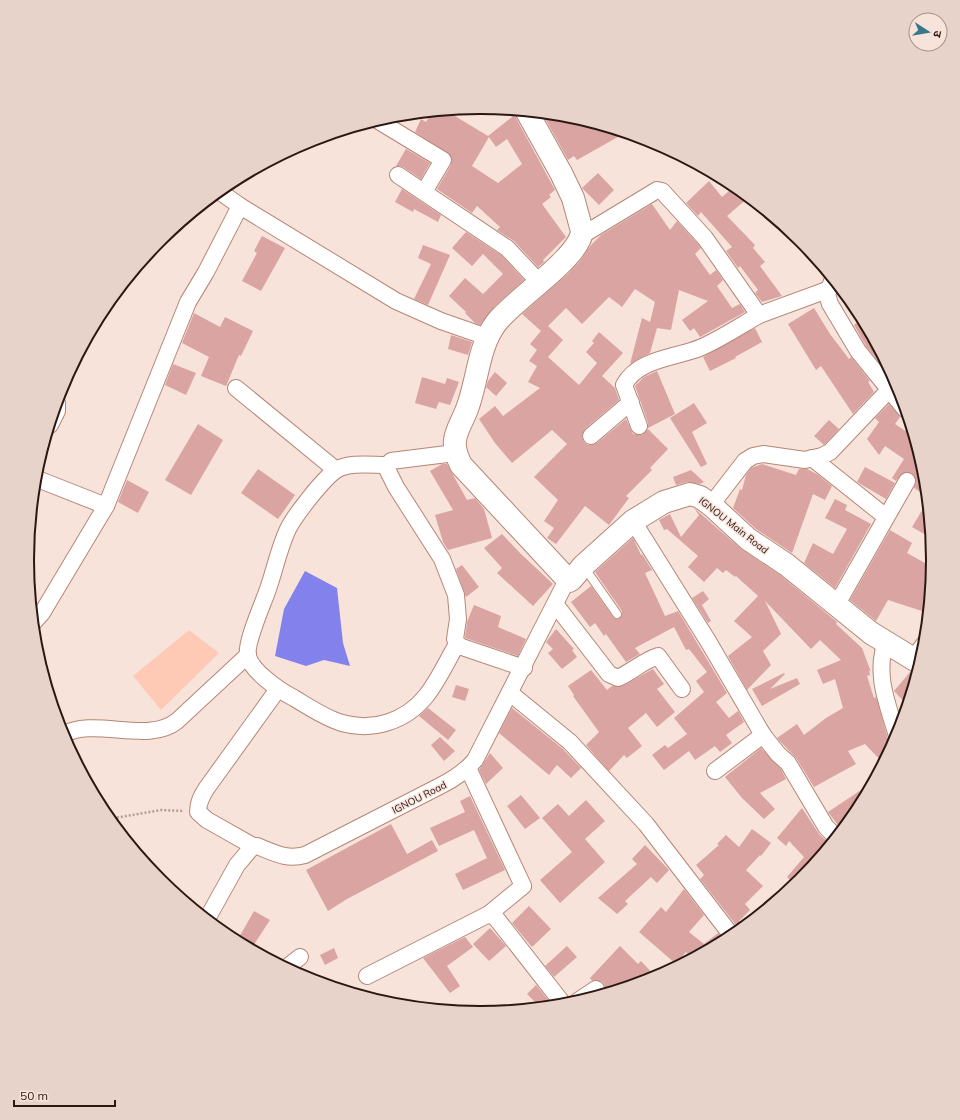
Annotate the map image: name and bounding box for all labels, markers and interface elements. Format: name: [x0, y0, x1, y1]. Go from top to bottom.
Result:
north arrow: [908, 12, 948, 52]
text: उ: [930, 29, 945, 39]
street label: IGNOU Main Road: [696, 494, 771, 557]
street label: IGNOU Road: [390, 778, 449, 817]
scale bar: [14, 1082, 115, 1108]
text: 50 m: [20, 1088, 48, 1103]

